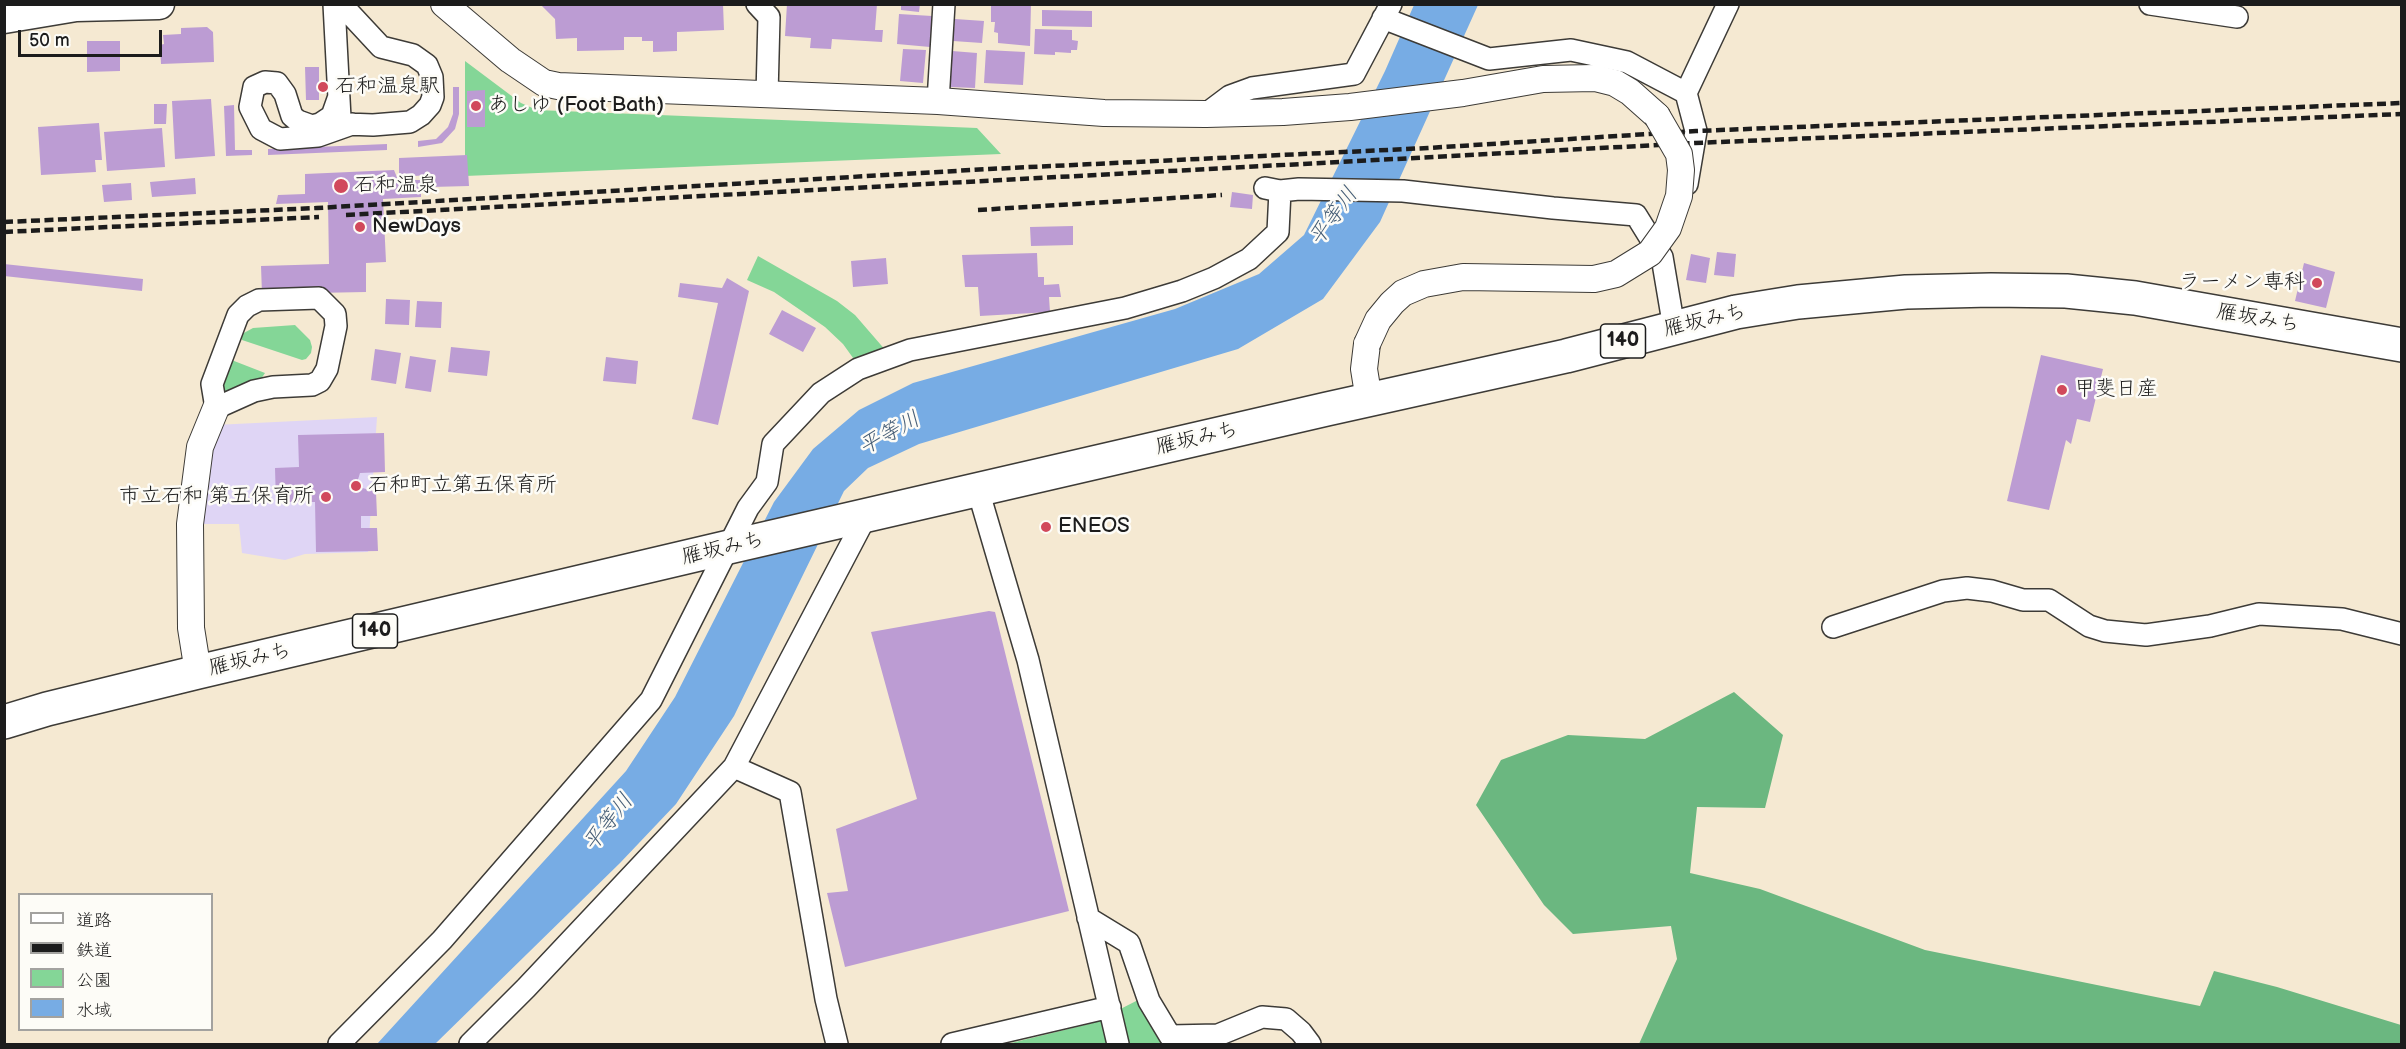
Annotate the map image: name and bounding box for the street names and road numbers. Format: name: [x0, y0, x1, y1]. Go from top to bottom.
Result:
street label: 雁坂みち: [1661, 299, 1749, 343]
street label: 雁坂みち: [2214, 299, 2302, 339]
road number: 140: [1600, 324, 1646, 358]
street label: 雁坂みち: [1153, 417, 1241, 461]
street label: 雁坂みち: [679, 527, 767, 571]
road number: 140: [352, 614, 398, 648]
street label: 雁坂みち: [206, 638, 294, 682]

